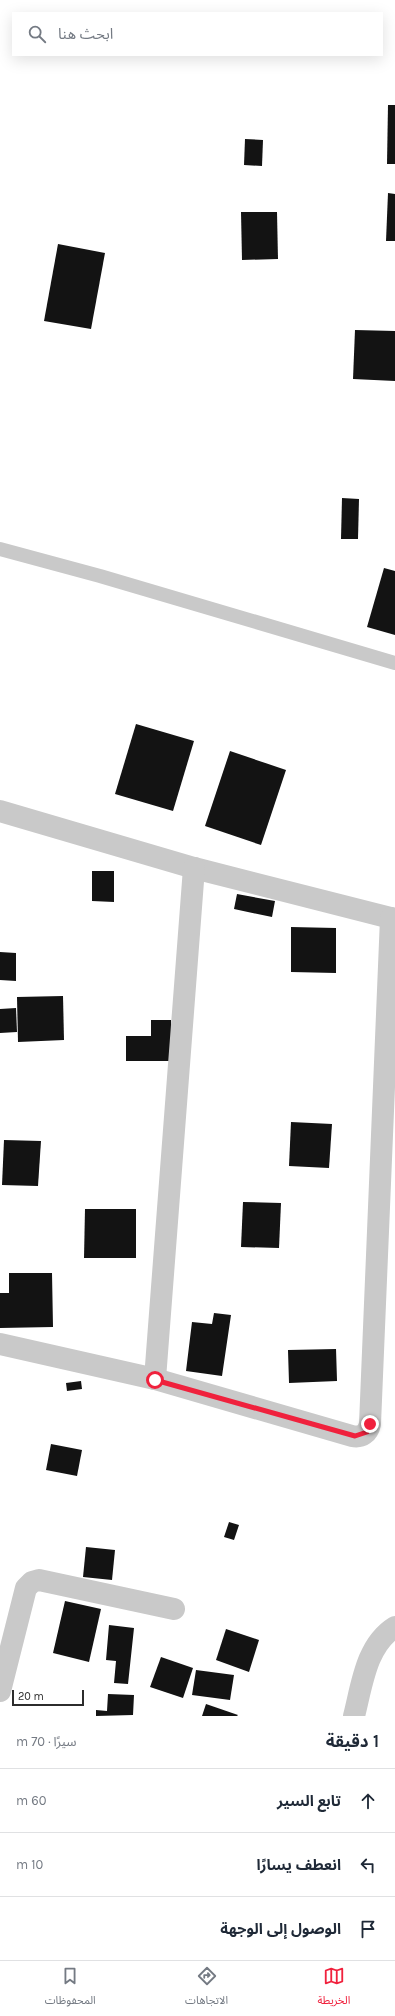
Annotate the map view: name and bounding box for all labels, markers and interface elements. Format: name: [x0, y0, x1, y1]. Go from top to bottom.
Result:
search box: [12, 12, 383, 56]
icon: search: [26, 23, 48, 45]
text: ابحث هنا: [58, 25, 113, 43]
route start: [146, 1371, 164, 1389]
route end: [361, 1415, 379, 1433]
scale bar: [12, 1688, 84, 1707]
text: 20 m: [18, 1690, 44, 1703]
text: 1 دقيقة: [326, 1731, 379, 1751]
text: سيرًا · 70 m: [16, 1734, 77, 1749]
icon: ahead: [357, 1790, 379, 1812]
text: تابع السير: [277, 1792, 341, 1810]
text: 60 m: [16, 1793, 46, 1808]
icon: left: [357, 1854, 379, 1876]
text: انعطف يسارًا: [257, 1856, 341, 1874]
text: 10 m: [16, 1857, 43, 1872]
icon: arrive: [357, 1918, 379, 1940]
text: الوصول إلى الوجهة: [220, 1920, 341, 1938]
tab: المحفوظات: [45, 1965, 96, 2012]
tab: الاتجاهات: [185, 1965, 228, 2012]
tab: الخريطة: [317, 1965, 350, 2012]

